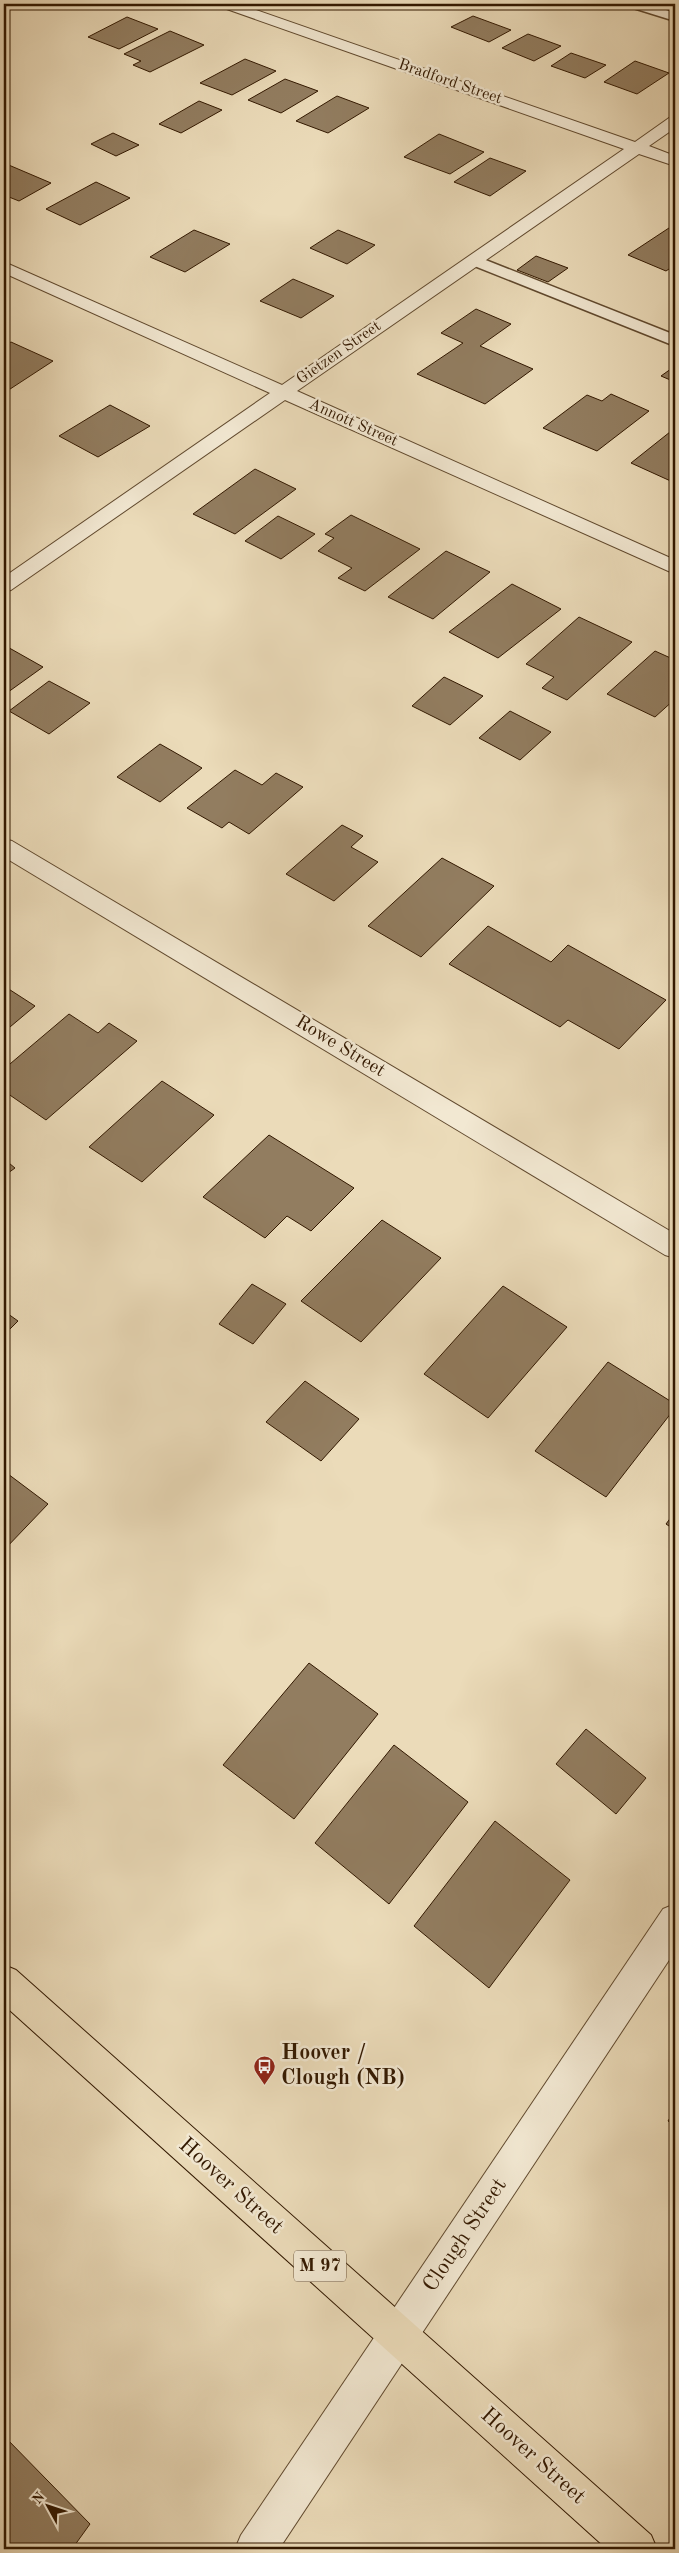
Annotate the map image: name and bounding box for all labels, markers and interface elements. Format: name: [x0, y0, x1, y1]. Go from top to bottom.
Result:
street label: Bradford Street: [396, 57, 504, 107]
street label: Gietzen Street: [294, 318, 384, 388]
street label: Annott Street: [306, 396, 400, 450]
street label: Rowe Street: [292, 1013, 388, 1081]
place label: Hoover / Clough (NB): [281, 2042, 405, 2089]
bus stop icon: Hoover / Clough (NB): [253, 2054, 277, 2085]
street label: Hoover Street: [174, 2134, 288, 2238]
street label: Clough Street: [419, 2174, 511, 2296]
road number: M 97: [294, 2250, 346, 2282]
street label: Hoover Street: [476, 2404, 590, 2508]
north arrow: [22, 2480, 72, 2530]
text: N: [30, 2489, 48, 2507]

